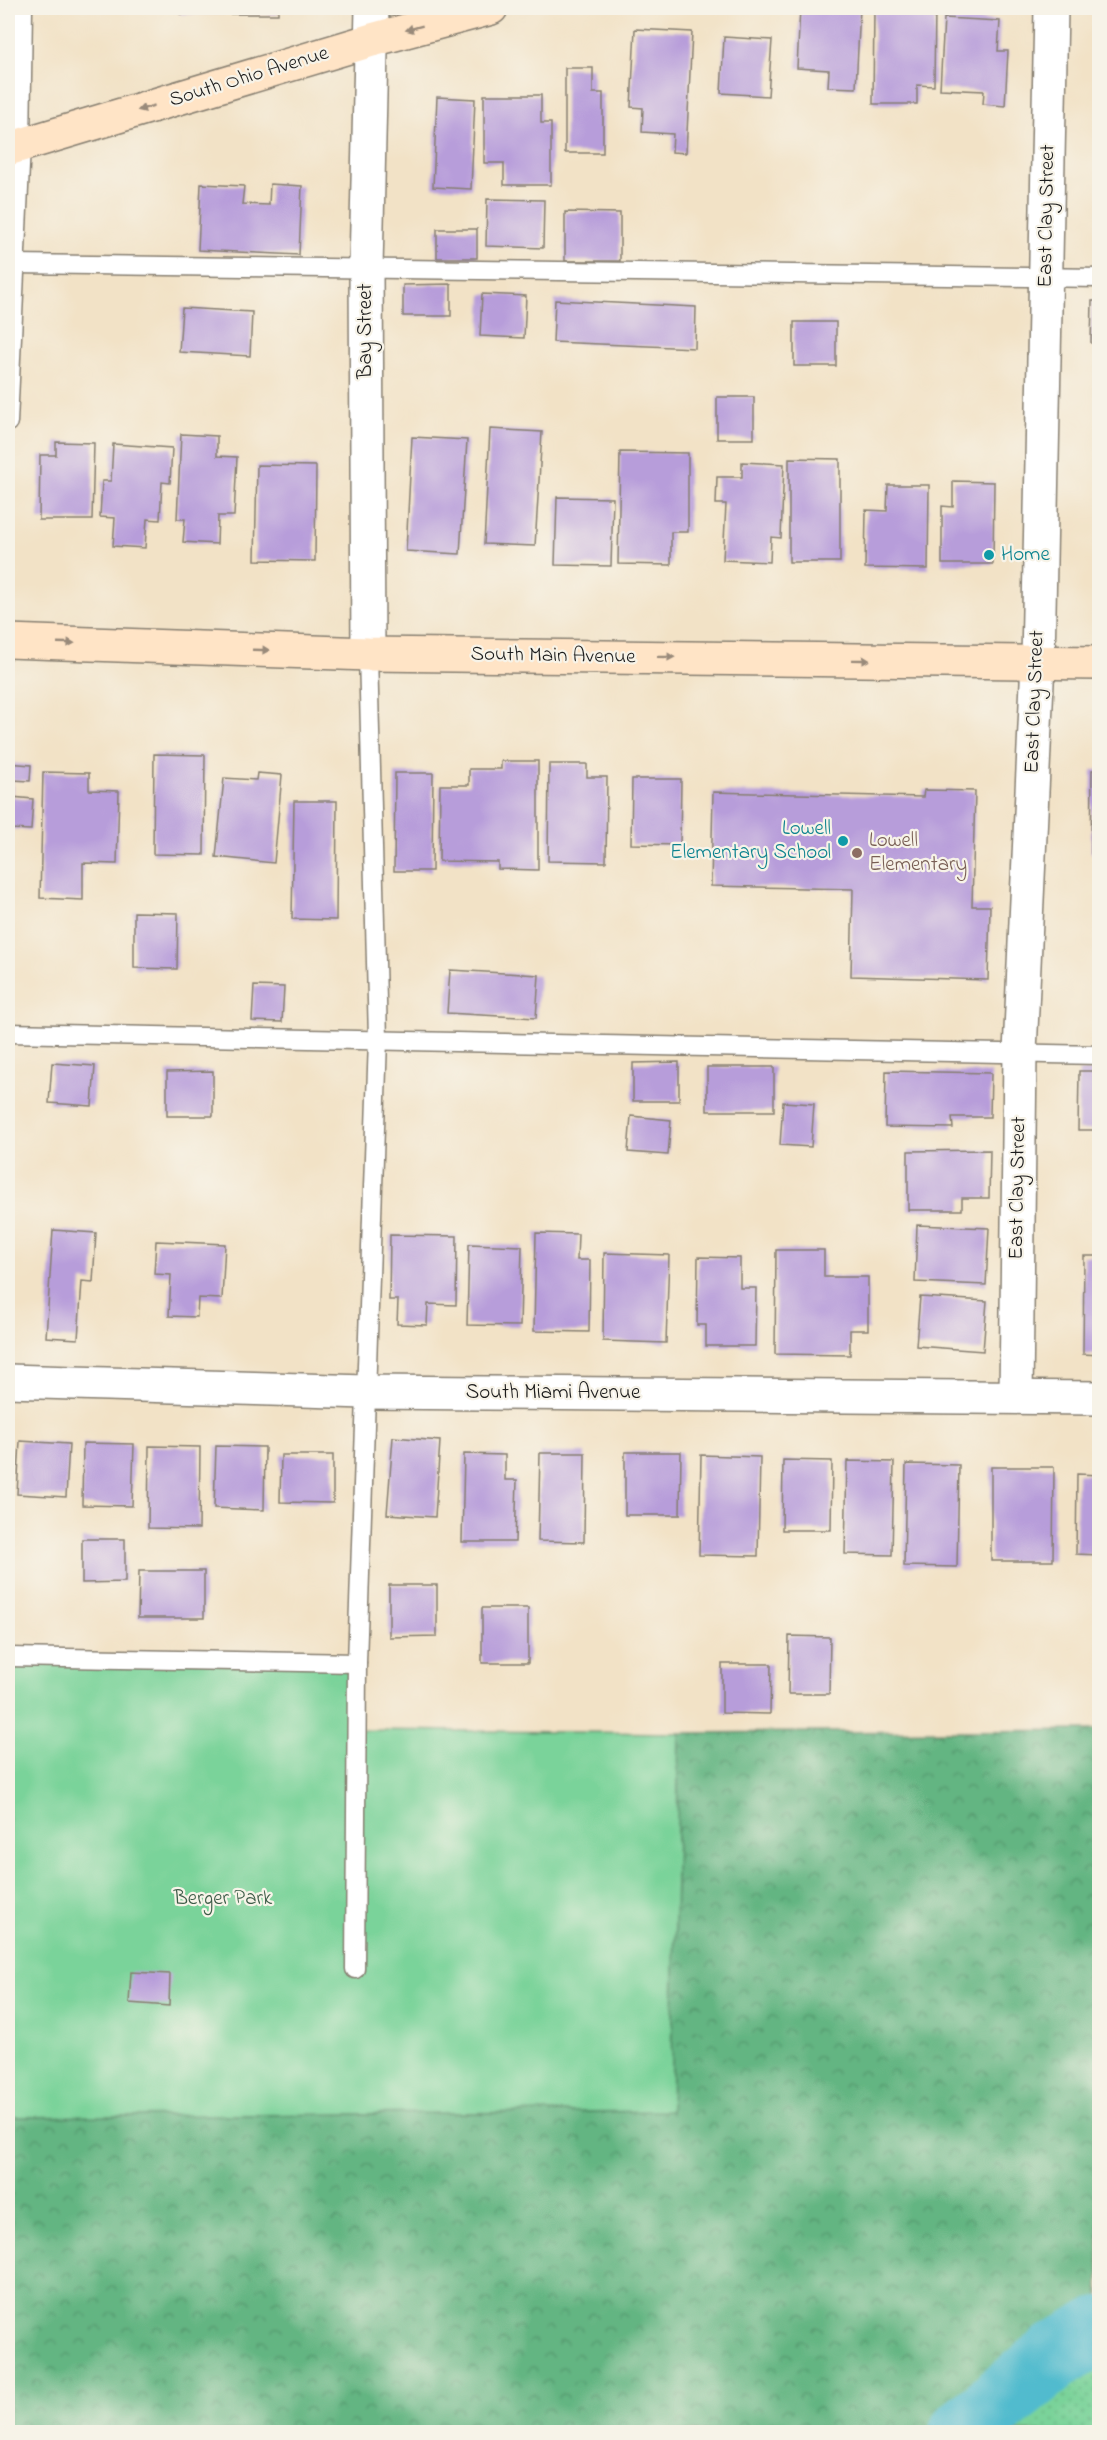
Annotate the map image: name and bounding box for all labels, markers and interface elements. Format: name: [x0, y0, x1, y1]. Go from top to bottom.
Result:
one-way arrow: [405, 24, 423, 34]
street label: South Ohio Avenue: [166, 38, 333, 115]
one-way arrow: [137, 104, 155, 113]
street label: East Clay Street: [1031, 144, 1065, 288]
street label: Bay Street: [351, 283, 383, 380]
place label: Home: [1001, 540, 1050, 570]
marker: Home: [982, 548, 996, 562]
street label: East Clay Street: [1018, 630, 1054, 774]
one-way arrow: [56, 638, 75, 648]
street label: South Main Avenue: [470, 640, 636, 672]
one-way arrow: [251, 646, 270, 655]
one-way arrow: [656, 652, 675, 662]
one-way arrow: [851, 655, 870, 664]
place label: Lowell Elementary School: [670, 814, 831, 870]
place label: Lowell Elementary: [869, 826, 967, 882]
marker: Lowell Elementary School: [836, 834, 850, 848]
marker: Lowell Elementary: [850, 846, 864, 860]
street label: East Clay Street: [1002, 1116, 1036, 1260]
street label: South Miami Avenue: [466, 1378, 641, 1408]
park label: Berger Park: [173, 1884, 273, 1916]

